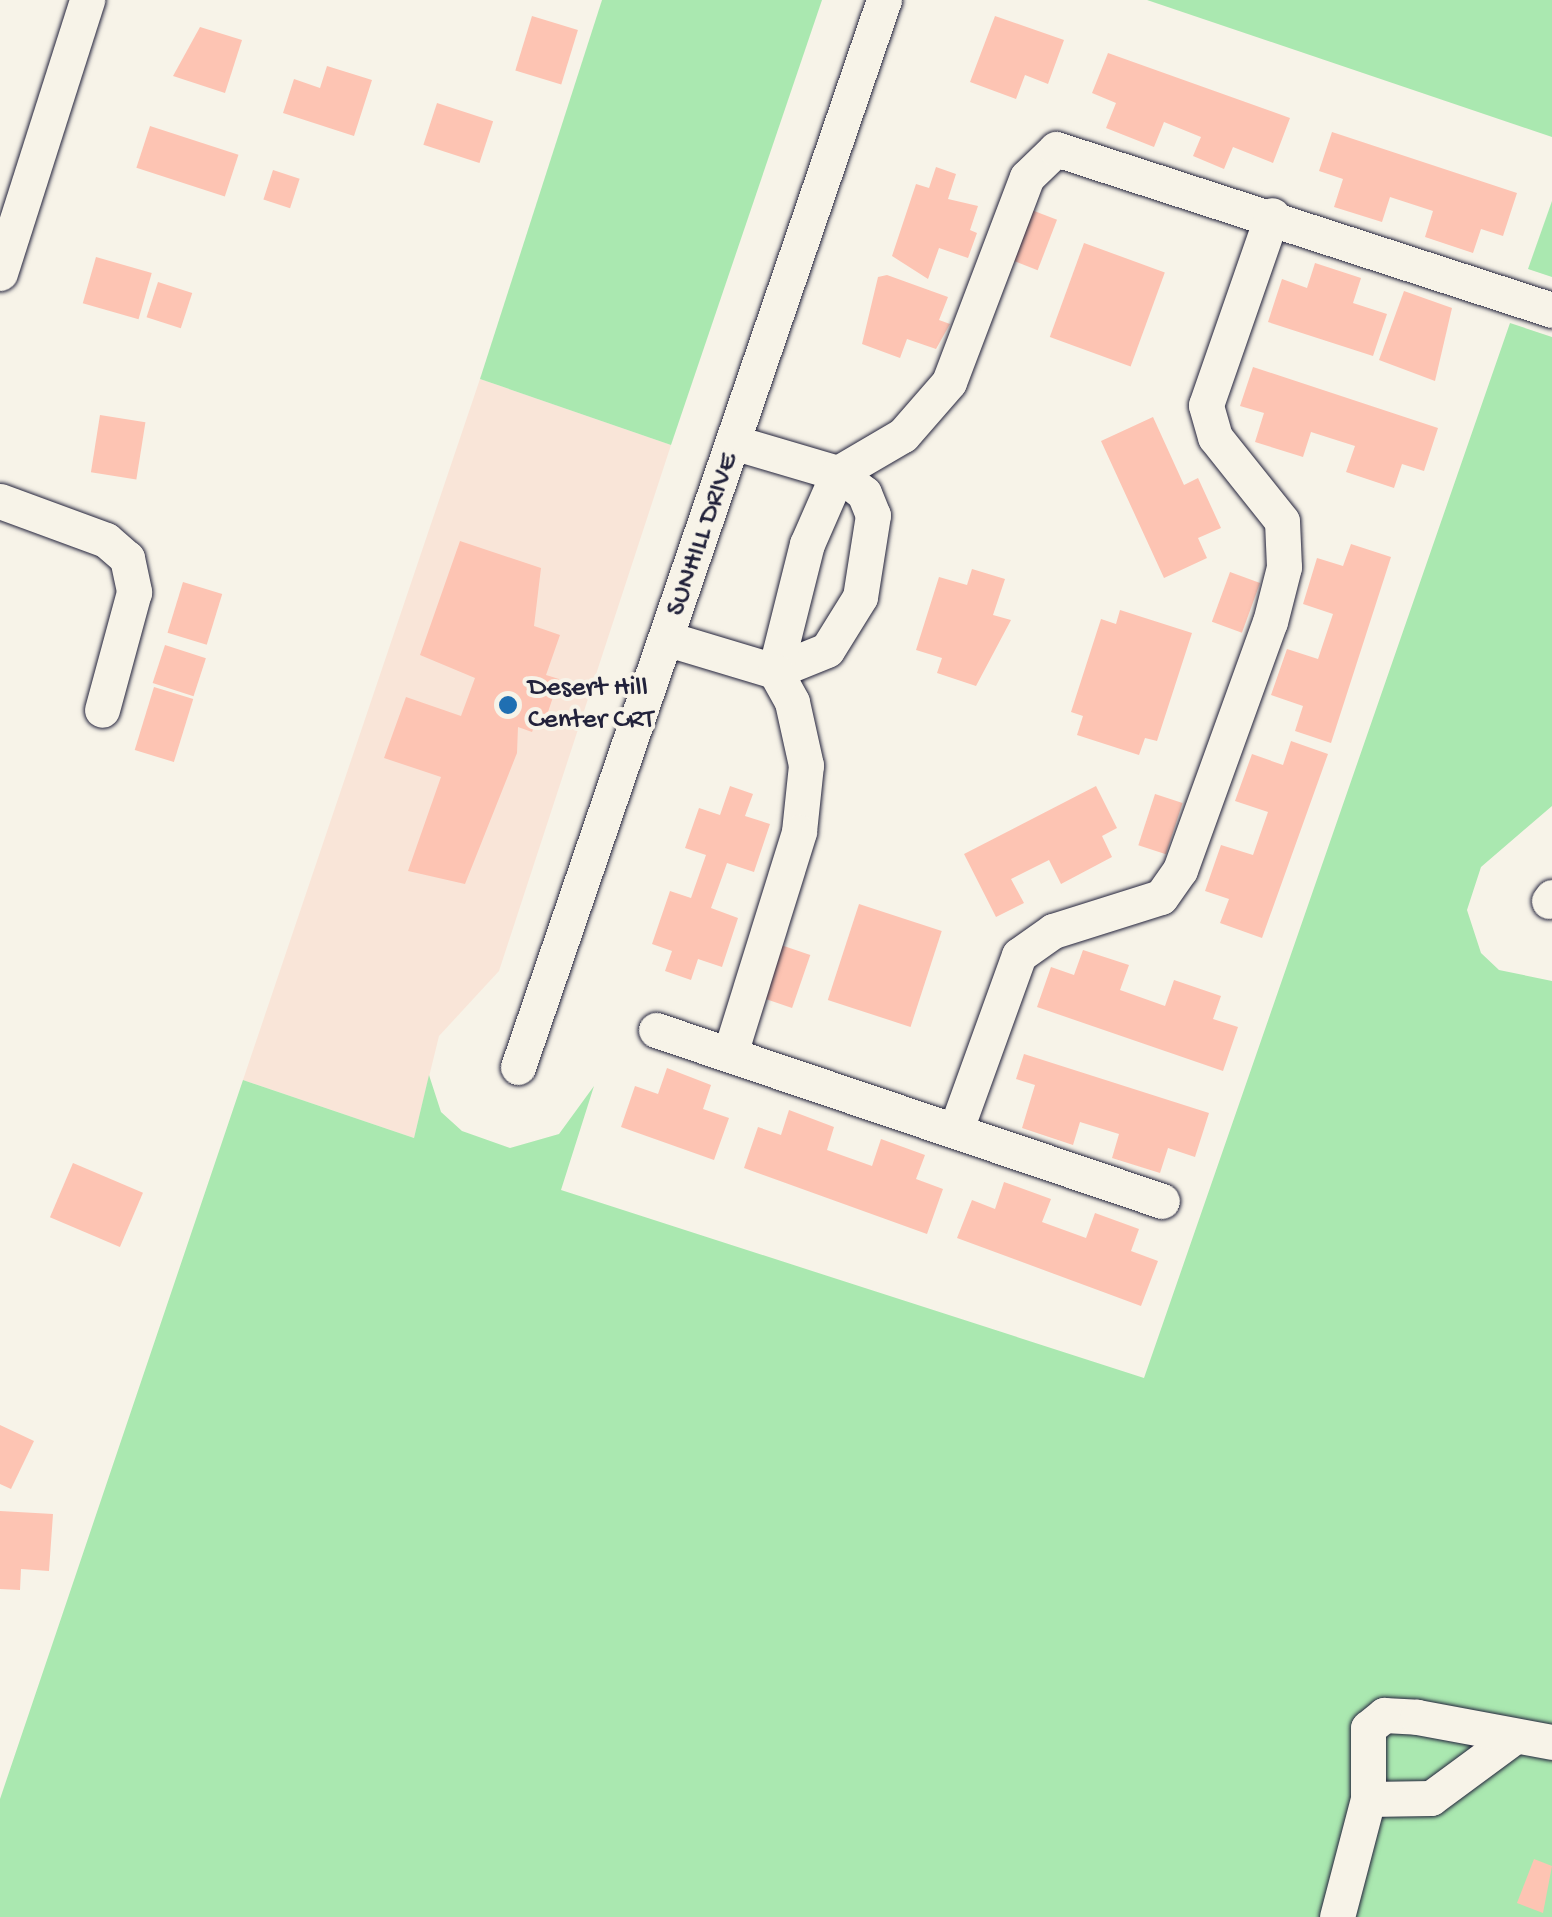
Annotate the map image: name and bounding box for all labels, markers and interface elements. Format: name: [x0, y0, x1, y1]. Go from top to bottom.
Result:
street label: SUNHILL DRIVE: [660, 449, 748, 621]
place label: Desert Hill Center CRT: [528, 672, 654, 738]
marker: Desert Hill Center CRT: [497, 694, 519, 716]

